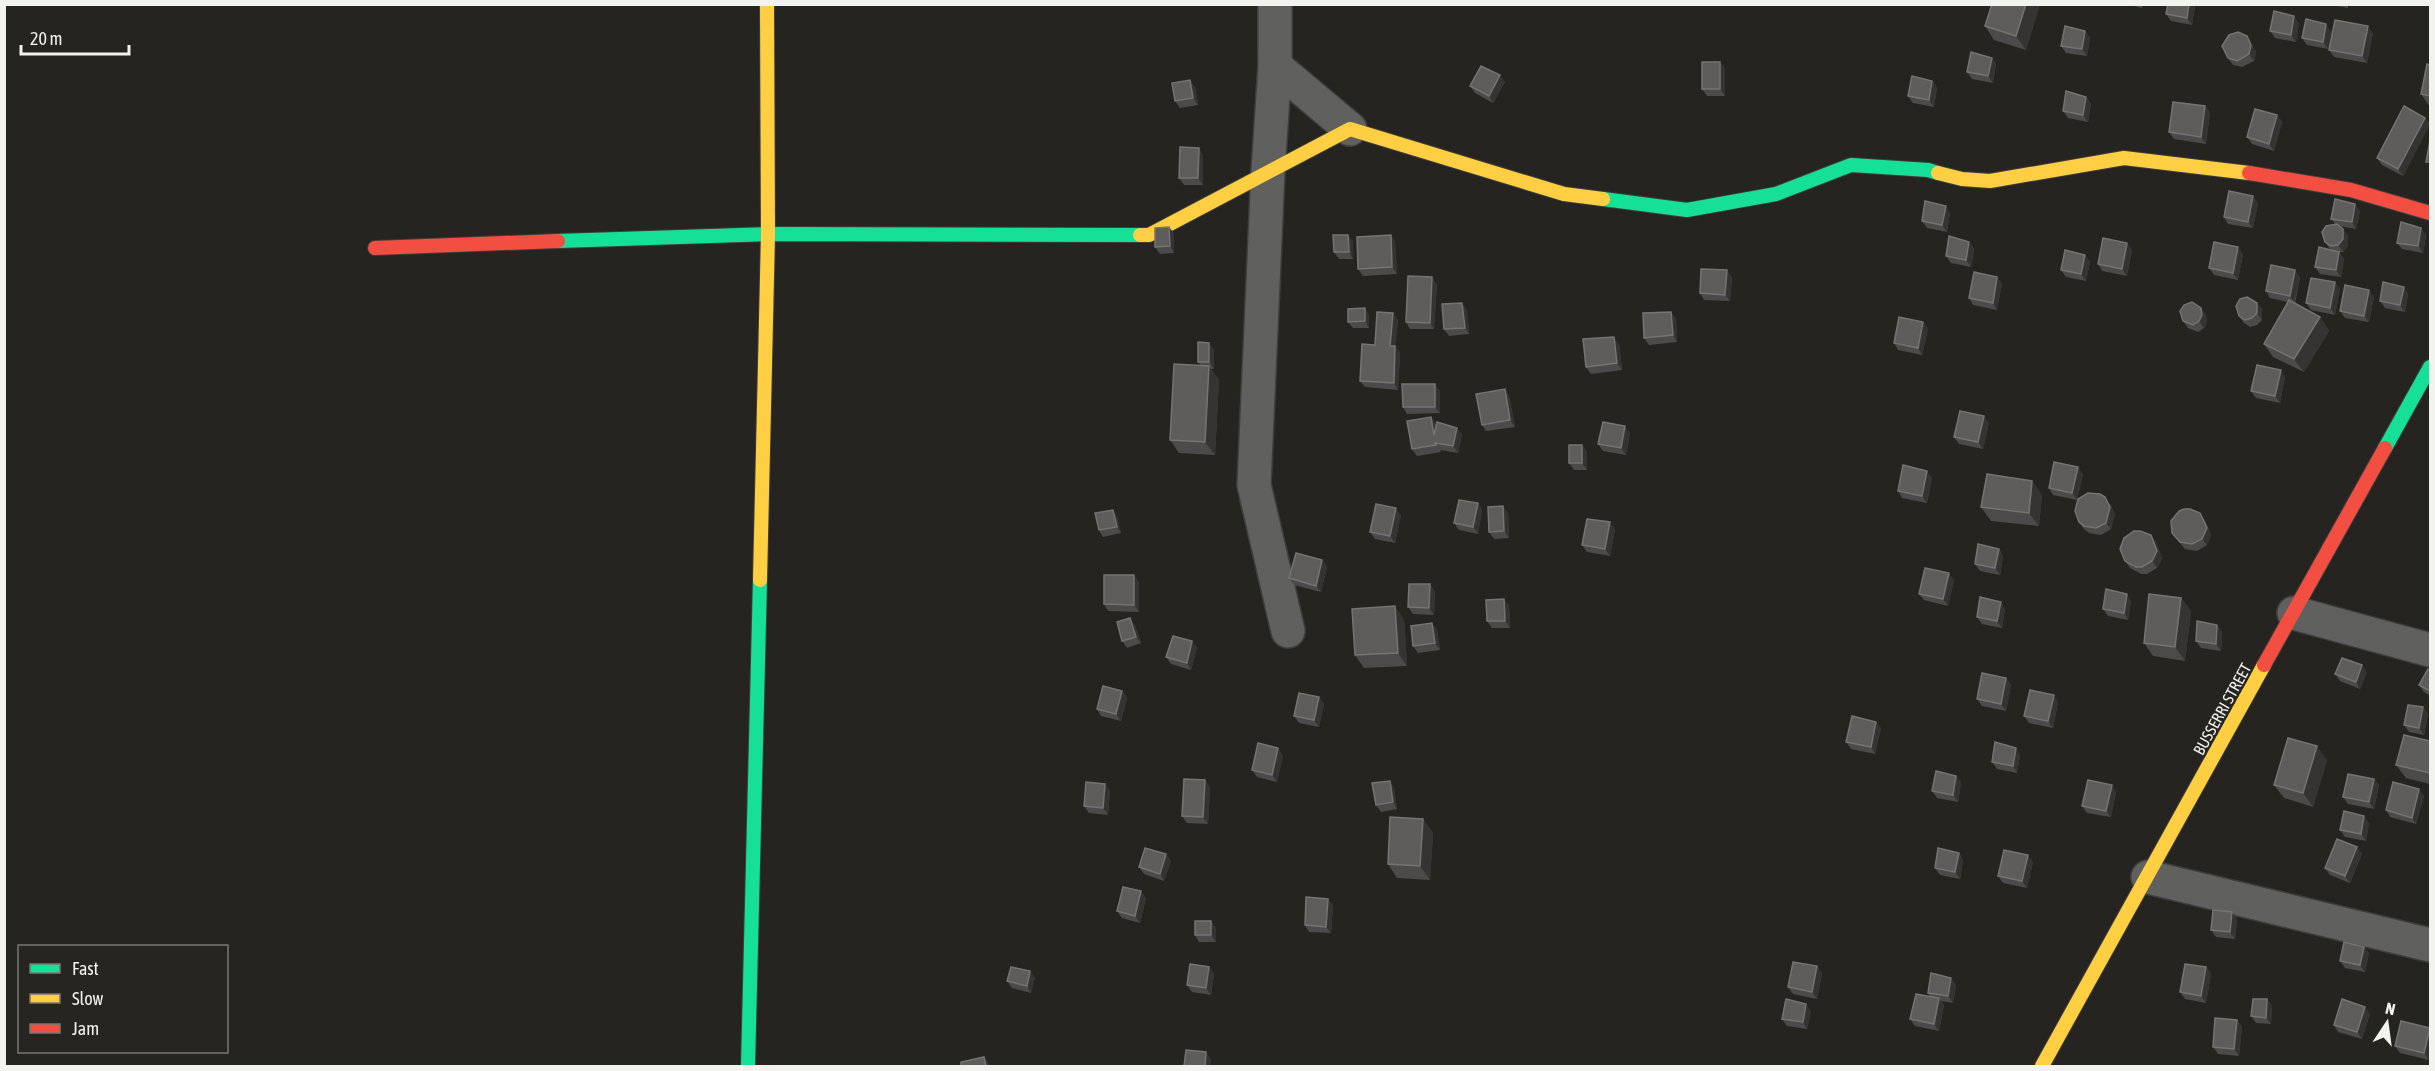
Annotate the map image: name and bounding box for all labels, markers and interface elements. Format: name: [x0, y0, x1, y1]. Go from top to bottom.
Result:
scale bar: [21, 18, 129, 56]
text: 20 m: [30, 28, 62, 49]
street label: BUSSERRI STREET: [2189, 660, 2255, 758]
legend: [18, 945, 228, 1053]
text: Fast: [72, 958, 99, 979]
text: Slow: [72, 988, 103, 1009]
north arrow: [2357, 993, 2417, 1053]
text: N: [2384, 999, 2397, 1018]
text: Jam: [72, 1018, 99, 1039]

